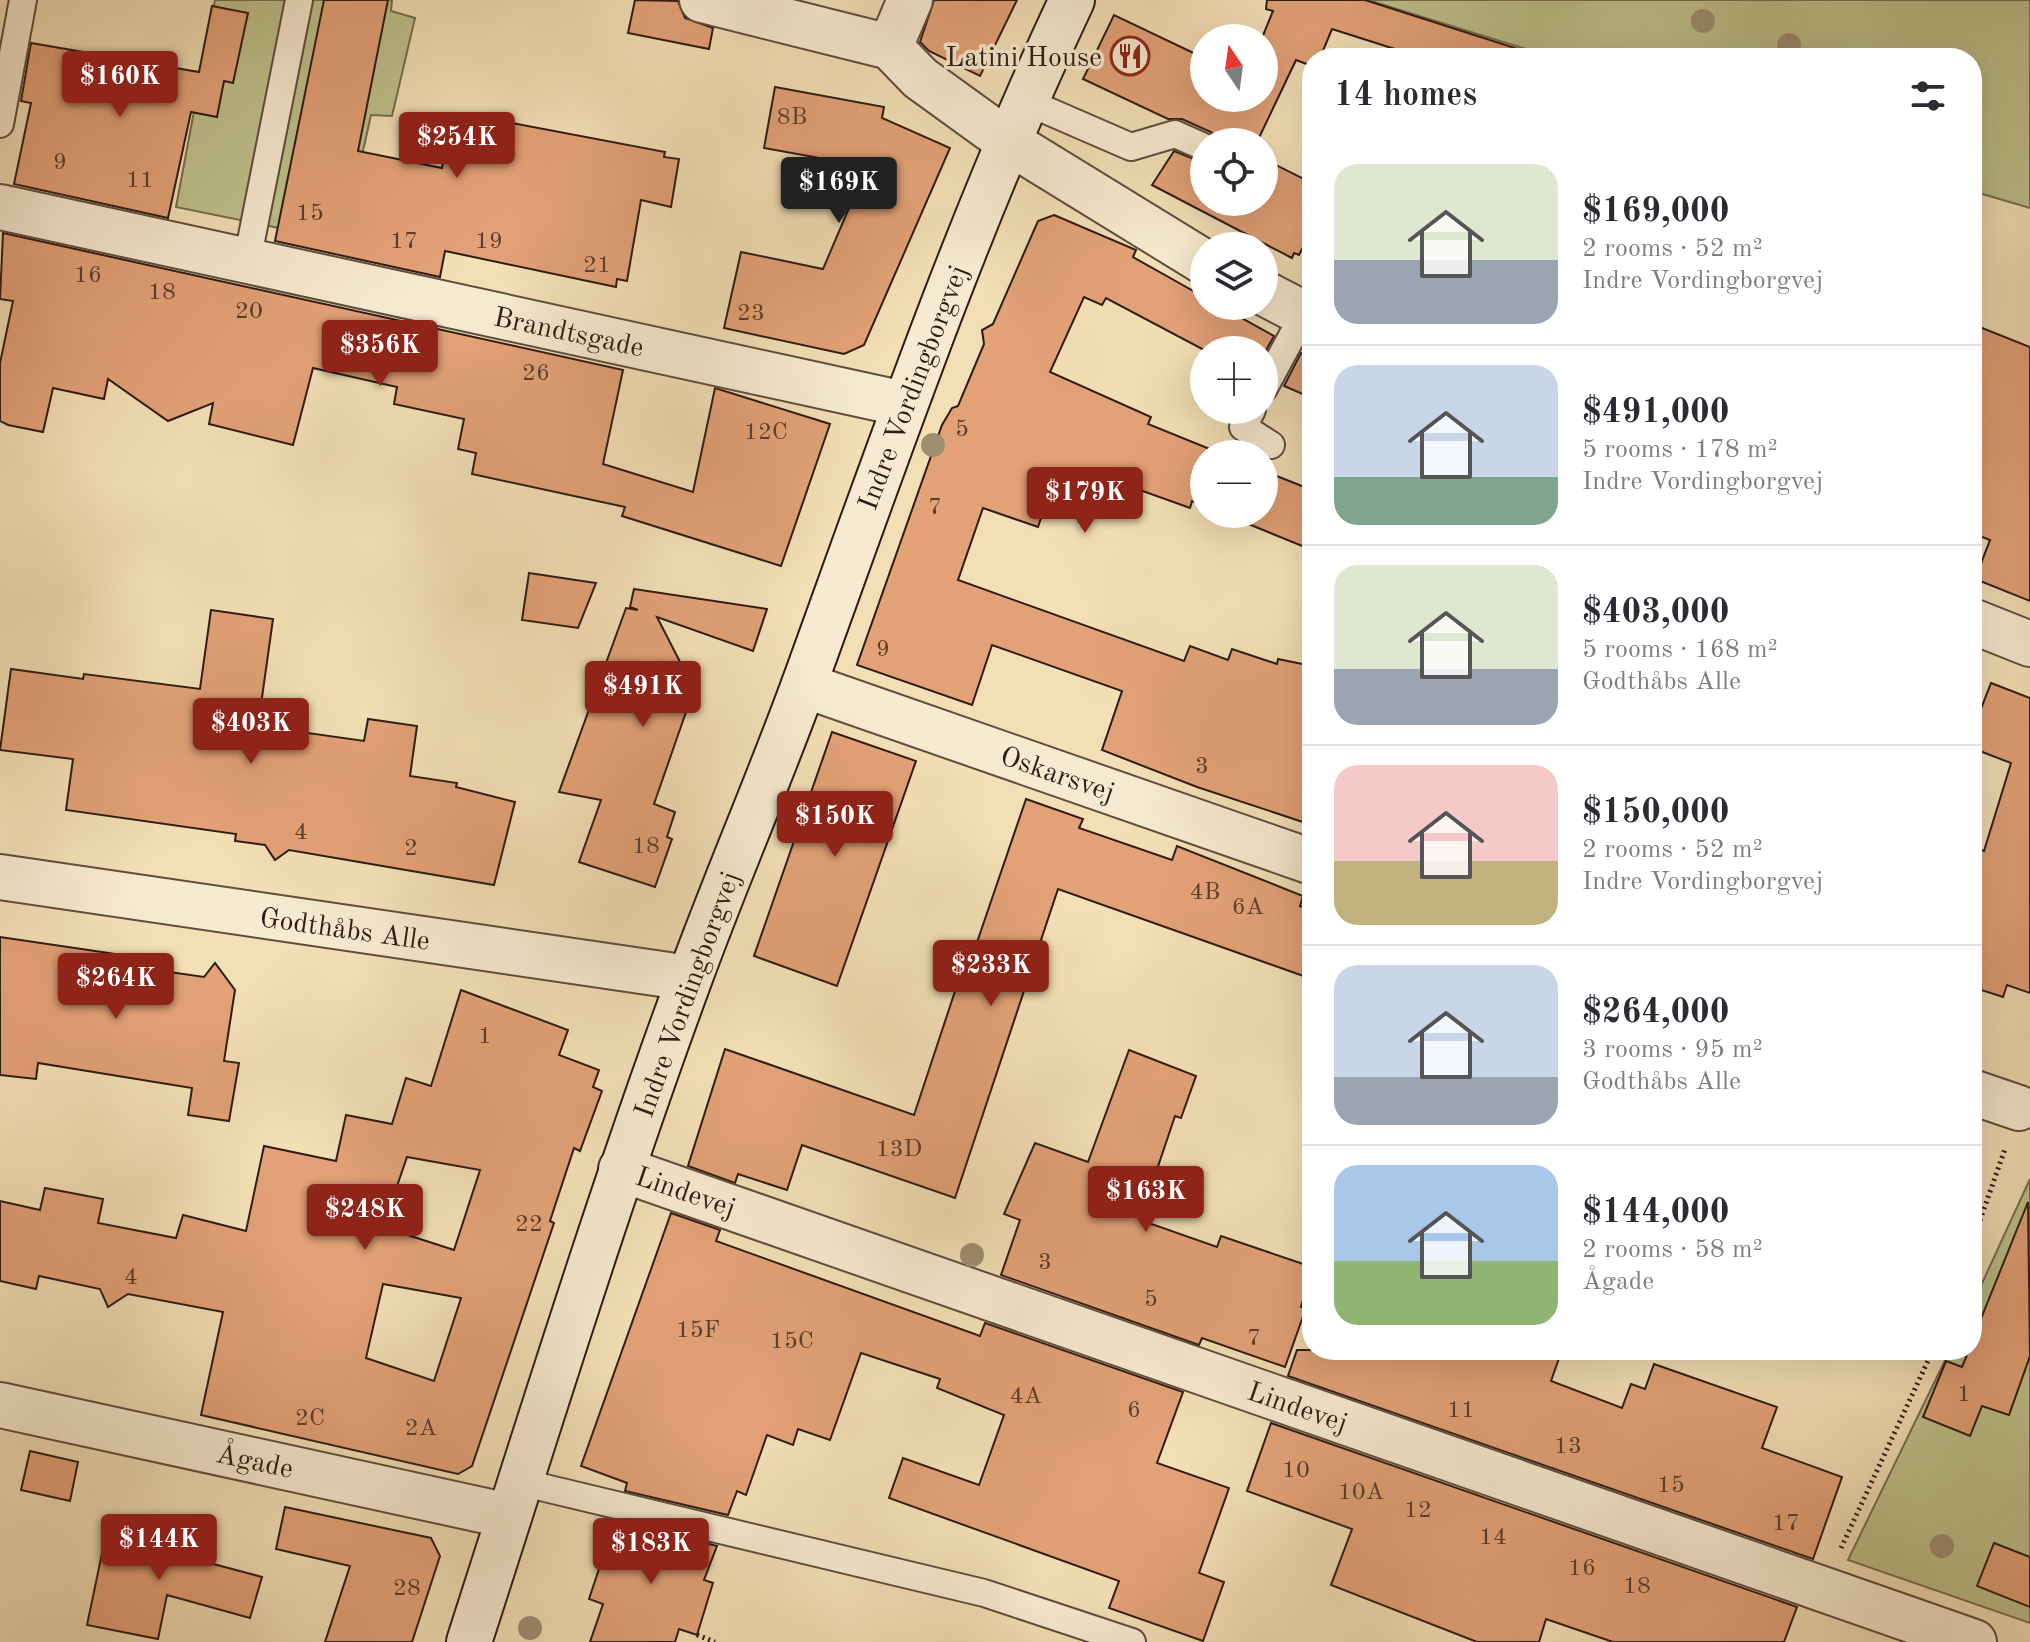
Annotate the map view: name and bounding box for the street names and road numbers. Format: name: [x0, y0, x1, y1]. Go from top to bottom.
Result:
street label: Indre Vordingborgvej: [855, 262, 974, 514]
street label: Brandtsgade: [491, 304, 646, 364]
street label: Oskarsvej: [996, 743, 1118, 808]
street label: Indre Vordingborgvej: [631, 868, 746, 1122]
street label: Godthåbs Alle: [258, 905, 431, 957]
street label: Lindevej: [631, 1164, 739, 1224]
street label: Lindevej: [1243, 1379, 1351, 1439]
street label: Ågade: [213, 1436, 296, 1485]

